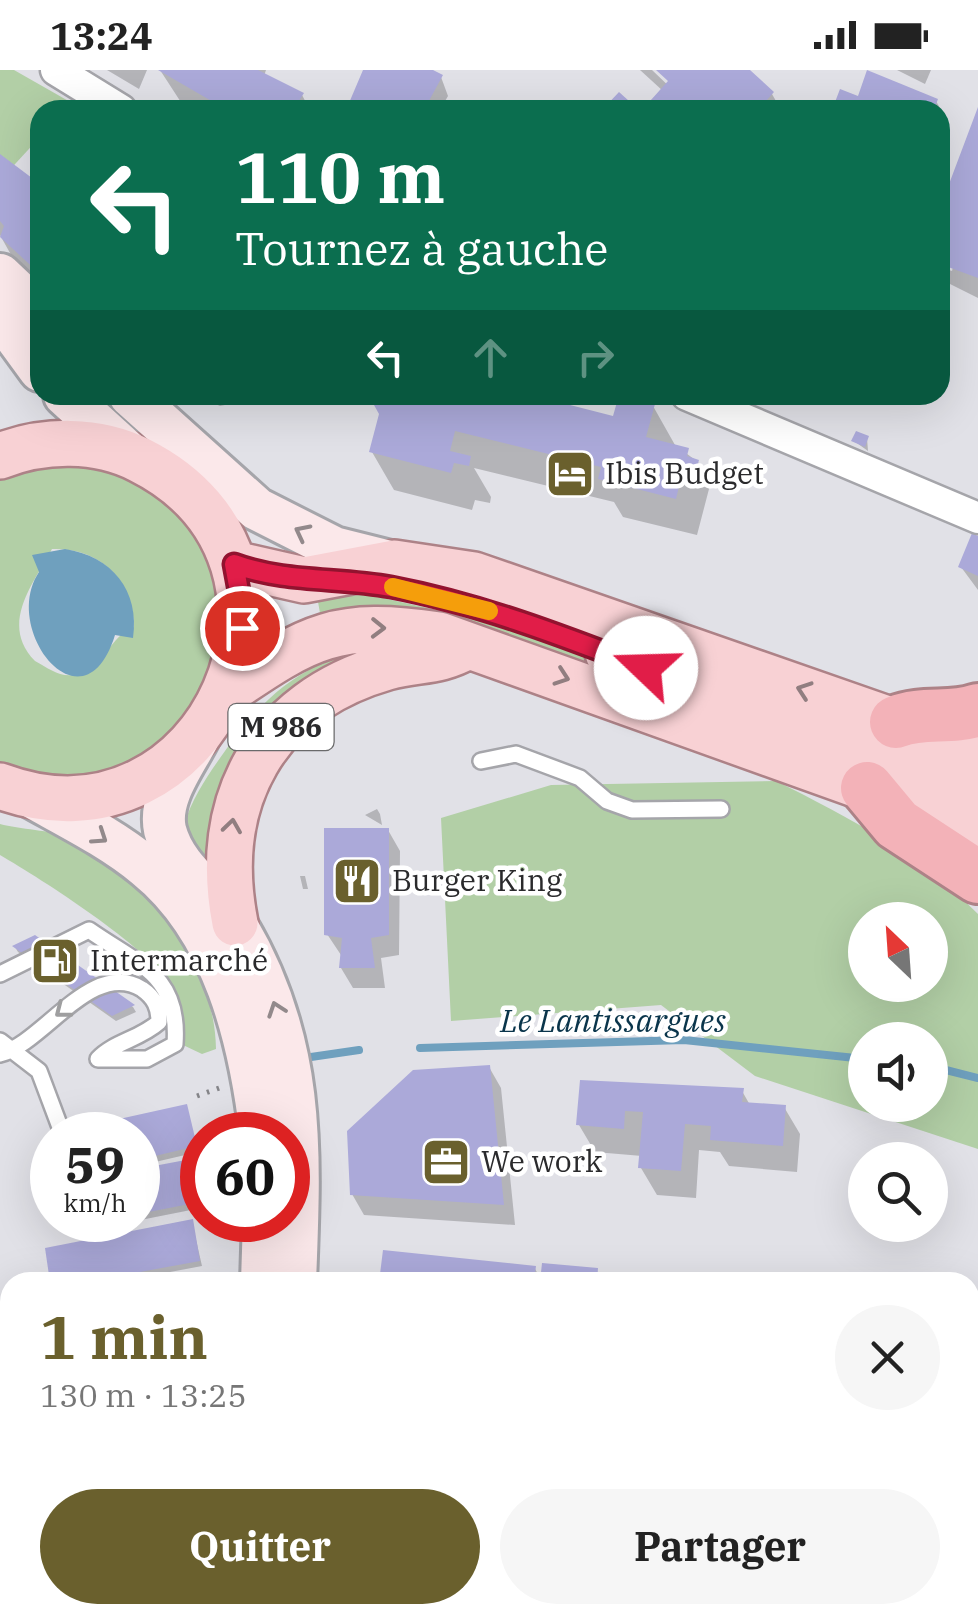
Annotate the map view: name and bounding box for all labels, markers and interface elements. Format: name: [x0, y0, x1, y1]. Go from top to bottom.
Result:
text: 13:24: [50, 11, 153, 60]
text: 110 m: [235, 131, 445, 222]
icon: left: [70, 140, 200, 270]
text: Tournez à gauche: [235, 219, 608, 277]
icon: left: [358, 330, 413, 385]
icon: ahead: [463, 330, 518, 385]
icon: right: [568, 330, 623, 385]
hotel icon: Ibis Budget: [544, 448, 596, 500]
place label: Ibis Budget: [605, 453, 764, 492]
one-way arrow: [295, 525, 313, 545]
pin: [200, 586, 285, 671]
icon: arrive: [215, 601, 270, 656]
position arrow: [594, 616, 698, 720]
one-way arrow: [370, 618, 386, 639]
one-way arrow: [552, 665, 570, 686]
one-way arrow: [796, 681, 813, 702]
road number: M 986: [228, 704, 334, 750]
one-way arrow: [221, 818, 242, 835]
one-way arrow: [89, 824, 107, 843]
restaurant icon: Burger King: [331, 855, 383, 907]
place label: Burger King: [392, 860, 562, 899]
north arrow: [848, 902, 948, 1002]
map controls: [848, 902, 948, 1242]
fuel station icon: Intermarché: [29, 935, 81, 987]
place label: Intermarché: [90, 940, 268, 979]
one-way arrow: [55, 999, 73, 1017]
water label: Le Lantissargues: [499, 999, 726, 1041]
one-way arrow: [267, 1002, 287, 1019]
button: sound: [848, 1022, 948, 1122]
speed limit sign: 60: [180, 1112, 310, 1242]
text: 59: [65, 1132, 125, 1197]
office icon: We work: [420, 1136, 472, 1188]
place label: We work: [481, 1141, 603, 1180]
button: search: [848, 1142, 948, 1242]
text: km/h: [63, 1186, 127, 1219]
text: 1 min: [40, 1297, 208, 1376]
button: close: [835, 1305, 940, 1410]
text: 130 m · 13:25: [40, 1374, 247, 1416]
button: Quitter: [40, 1489, 480, 1604]
button: Partager: [500, 1489, 940, 1604]

